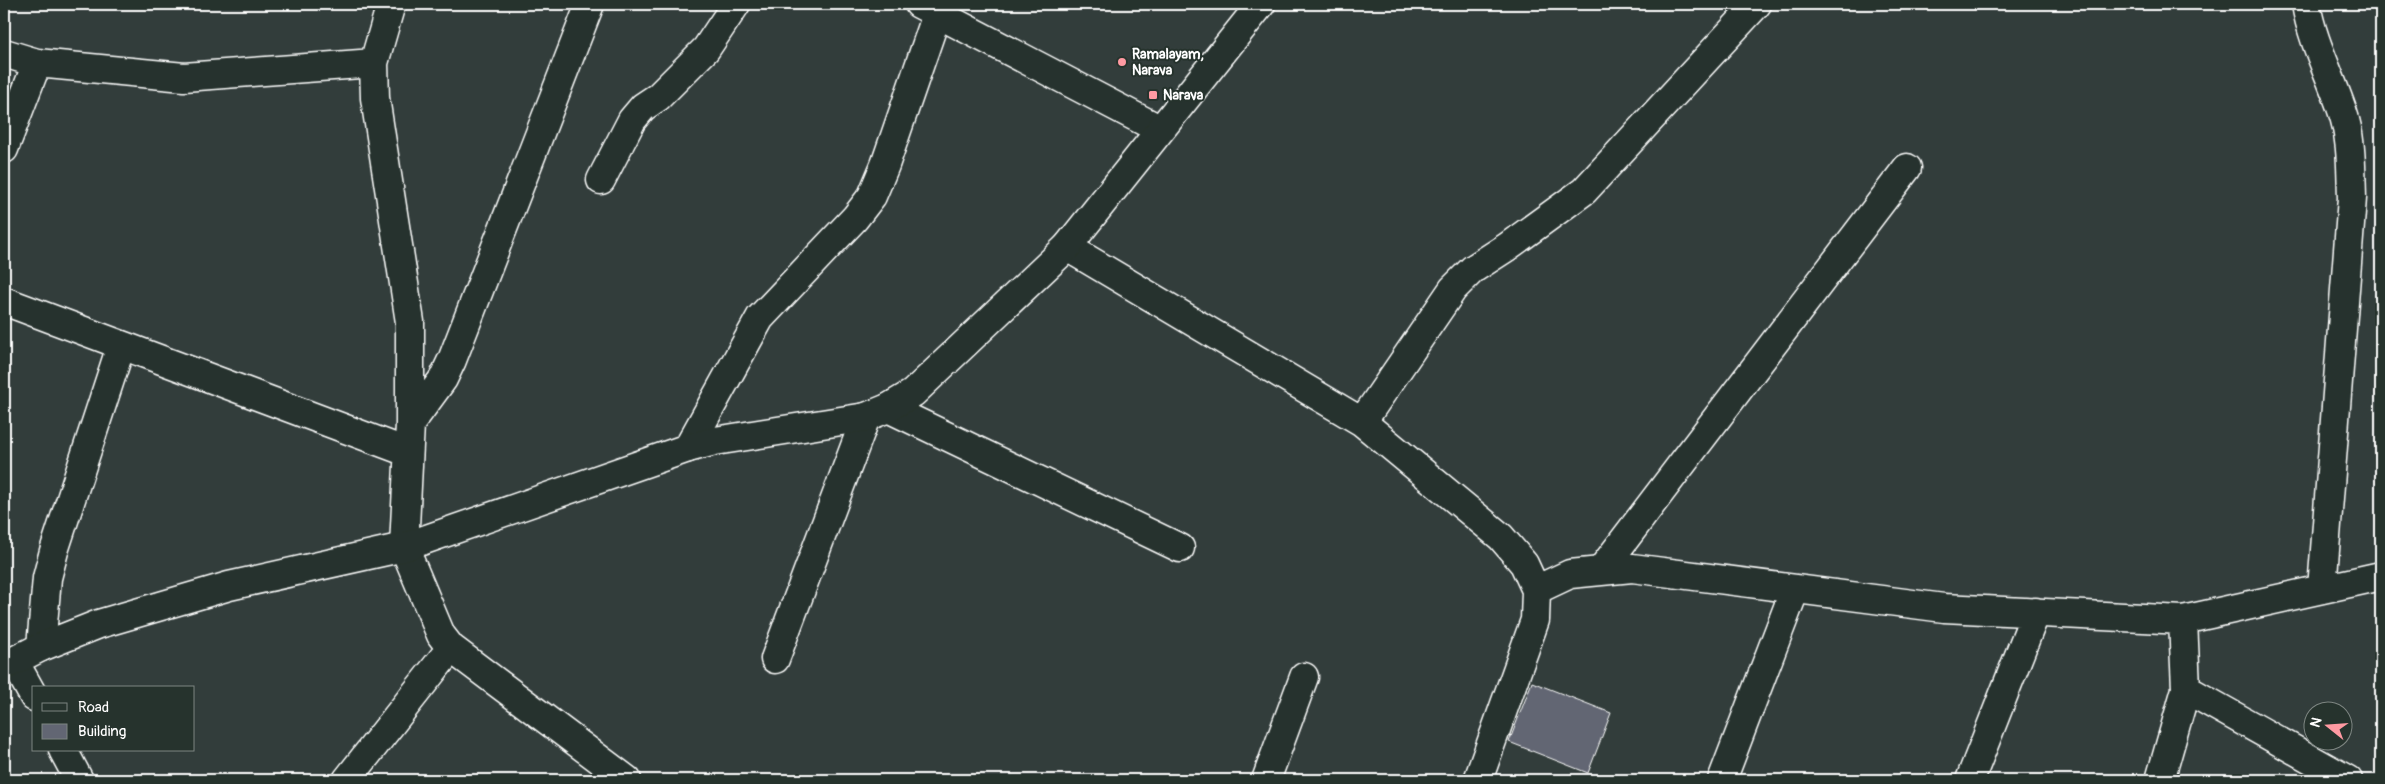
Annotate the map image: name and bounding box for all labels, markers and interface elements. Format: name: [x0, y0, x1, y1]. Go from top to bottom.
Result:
place label: Ramalayam, Narava: [1132, 46, 1204, 79]
marker: Ramalayam, Narava: [1116, 56, 1128, 68]
place label: Narava: [1163, 87, 1204, 104]
marker: Narava: [1147, 89, 1159, 101]
legend: [32, 686, 195, 752]
text: Road: [78, 698, 109, 717]
north arrow: [2302, 702, 2352, 752]
text: N: [2307, 715, 2326, 729]
text: Building: [78, 722, 126, 741]

